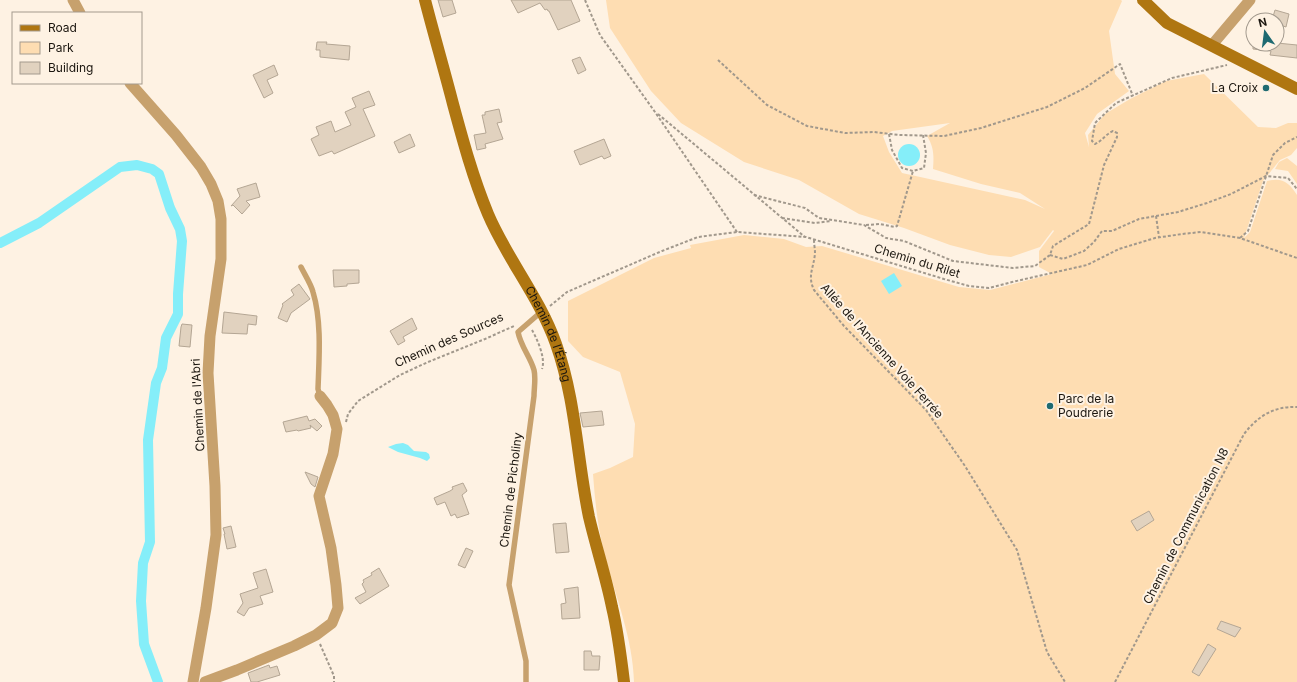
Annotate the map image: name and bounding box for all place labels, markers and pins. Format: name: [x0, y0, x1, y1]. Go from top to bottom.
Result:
place label: La Croix: [1211, 80, 1258, 95]
marker: La Croix: [1261, 83, 1271, 93]
place label: Parc de la Poudrerie: [1058, 391, 1114, 420]
marker: Parc de la Poudrerie: [1045, 401, 1055, 411]

